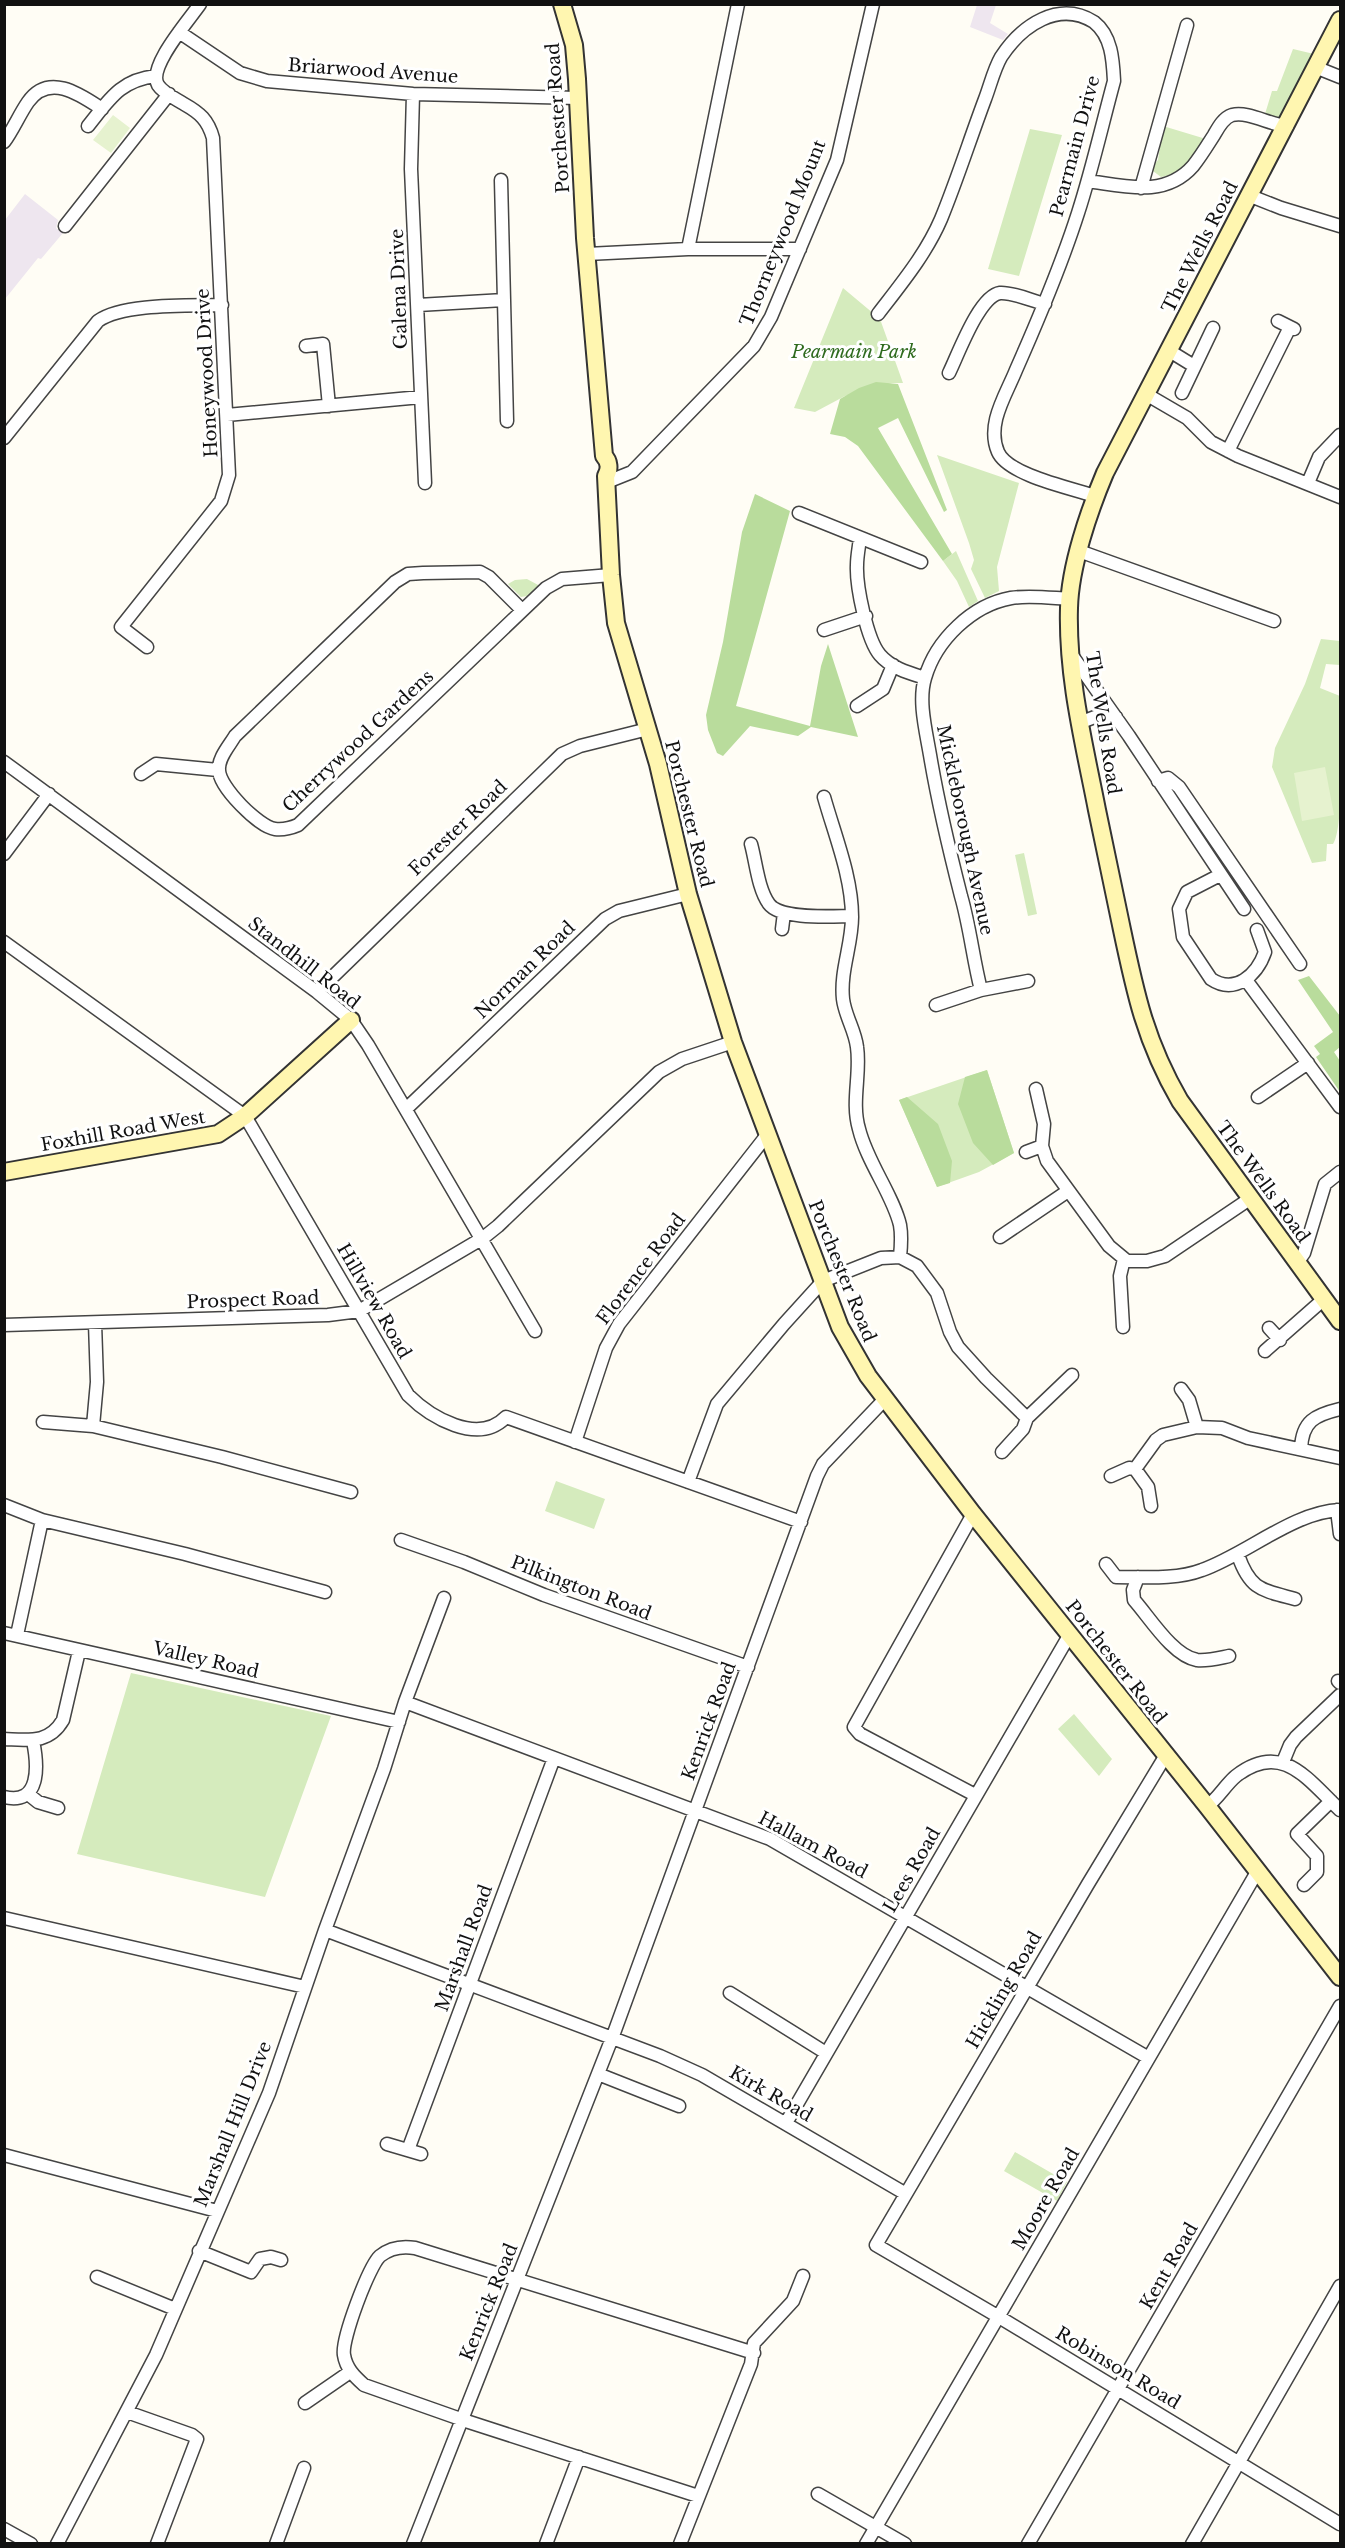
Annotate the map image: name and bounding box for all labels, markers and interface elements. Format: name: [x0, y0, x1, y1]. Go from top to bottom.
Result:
street label: Porchester Road: [542, 42, 574, 194]
street label: Briarwood Avenue: [287, 54, 459, 88]
street label: Pearmain Drive: [1046, 73, 1104, 219]
street label: Thorneywood Mount: [735, 136, 831, 329]
street label: The Wells Road: [1157, 178, 1243, 316]
street label: Galena Drive: [386, 228, 412, 350]
street label: Honeywood Drive: [192, 288, 222, 458]
park label: Pearmain Park: [790, 341, 917, 363]
street label: The Wells Road: [1081, 650, 1125, 796]
street label: Cherrywood Gardens: [278, 665, 438, 817]
street label: Mickleborough Avenue: [932, 723, 998, 937]
street label: Porchester Road: [660, 738, 718, 890]
street label: Forester Road: [404, 776, 512, 880]
street label: Standhill Road: [244, 912, 364, 1014]
street label: Norman Road: [470, 917, 580, 1023]
street label: Foxhill Road West: [39, 1106, 207, 1156]
street label: The Wells Road: [1212, 1117, 1314, 1247]
street label: Porchester Road: [804, 1197, 880, 1345]
street label: Florence Road: [592, 1209, 690, 1329]
street label: Hillview Road: [332, 1239, 416, 1363]
street label: Prospect Road: [186, 1287, 320, 1313]
street label: Pilkington Road: [508, 1551, 654, 1625]
street label: Porchester Road: [1061, 1596, 1171, 1728]
street label: Valley Road: [150, 1637, 261, 1683]
street label: Kenrick Road: [677, 1659, 741, 1783]
street label: Hallam Road: [755, 1807, 871, 1883]
street label: Lees Road: [879, 1823, 945, 1917]
street label: Marshall Road: [431, 1882, 497, 2014]
street label: Hickling Road: [962, 1928, 1046, 2052]
street label: Marshall Hill Drive: [190, 2038, 276, 2210]
street label: Kirk Road: [725, 2061, 817, 2127]
street label: Moore Road: [1008, 2144, 1084, 2254]
street label: Kent Road: [1135, 2219, 1203, 2313]
street label: Kenrick Road: [455, 2240, 523, 2364]
street label: Robinson Road: [1052, 2322, 1184, 2414]

